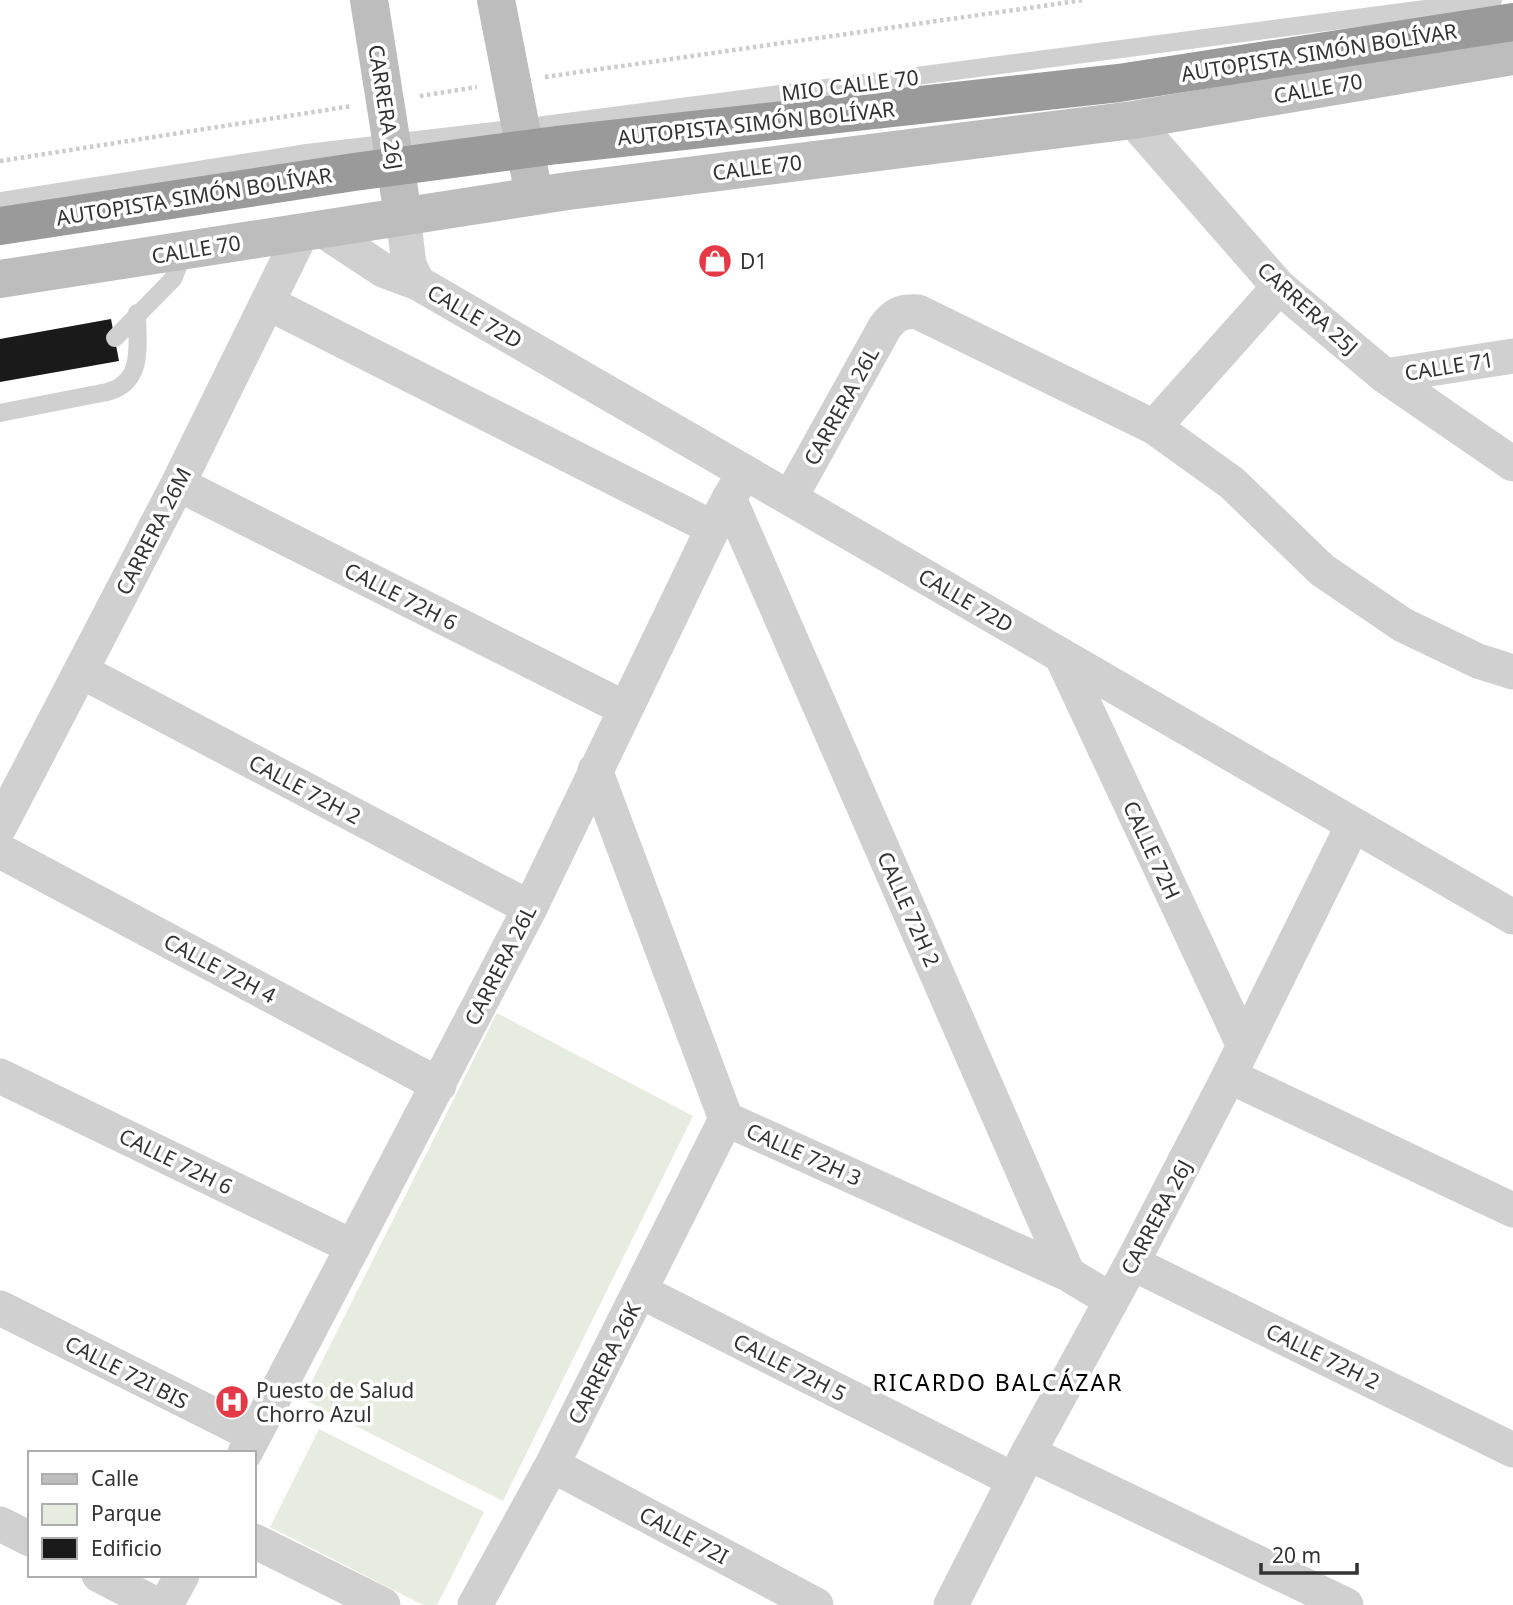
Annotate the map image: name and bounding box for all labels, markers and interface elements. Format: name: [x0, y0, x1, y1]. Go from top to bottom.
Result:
street label: AUTOPISTA SIMÓN BOLÍVAR: [1179, 16, 1459, 88]
street label: CARRERA 26J: [362, 42, 410, 172]
street label: MIO CALLE 70: [780, 63, 920, 107]
street label: CALLE 70: [1271, 66, 1365, 110]
street label: AUTOPISTA SIMÓN BOLÍVAR: [616, 95, 896, 151]
street label: CALLE 70: [711, 148, 803, 186]
street label: AUTOPISTA SIMÓN BOLÍVAR: [54, 160, 334, 232]
street label: CALLE 70: [149, 228, 243, 270]
shop icon: D1: [696, 242, 734, 280]
place label: D1: [740, 247, 767, 275]
street label: CARRERA 25J: [1252, 255, 1364, 361]
street label: CALLE 72D: [422, 278, 528, 354]
street label: CARRERA 26L: [797, 342, 885, 470]
street label: CALLE 71: [1402, 345, 1496, 387]
street label: CARRERA 26M: [109, 462, 197, 600]
street label: CALLE 72H 6: [340, 556, 462, 636]
street label: CALLE 72D: [913, 562, 1019, 638]
street label: CALLE 72H 2: [244, 748, 366, 830]
street label: CALLE 72H: [1117, 796, 1187, 904]
street label: CALLE 72H 2: [871, 847, 947, 971]
street label: CARRERA 26L: [458, 900, 542, 1030]
street label: CALLE 72H 4: [159, 927, 281, 1009]
street label: CALLE 72H 3: [742, 1116, 866, 1192]
street label: CALLE 72H 6: [115, 1121, 237, 1201]
street label: CARRERA 26J: [1114, 1155, 1198, 1279]
street label: CARRERA 26K: [561, 1297, 647, 1429]
street label: CALLE 72H 2: [1262, 1316, 1384, 1396]
street label: CALLE 72H 5: [729, 1327, 851, 1407]
street label: CALLE 72I BIS: [61, 1329, 193, 1415]
district label: RICARDO BALCÁZAR: [872, 1366, 1124, 1398]
place label: Puesto de Salud Chorro Azul: [256, 1376, 414, 1428]
hospital icon: Puesto de Salud Chorro Azul: [213, 1383, 251, 1421]
legend: [28, 1451, 256, 1577]
text: Calle: [91, 1464, 139, 1492]
text: Parque: [91, 1499, 161, 1527]
street label: CALLE 72I: [635, 1500, 733, 1570]
scale bar: [1261, 1532, 1357, 1576]
text: Edificio: [91, 1534, 162, 1562]
text: 20 m: [1272, 1541, 1321, 1569]

